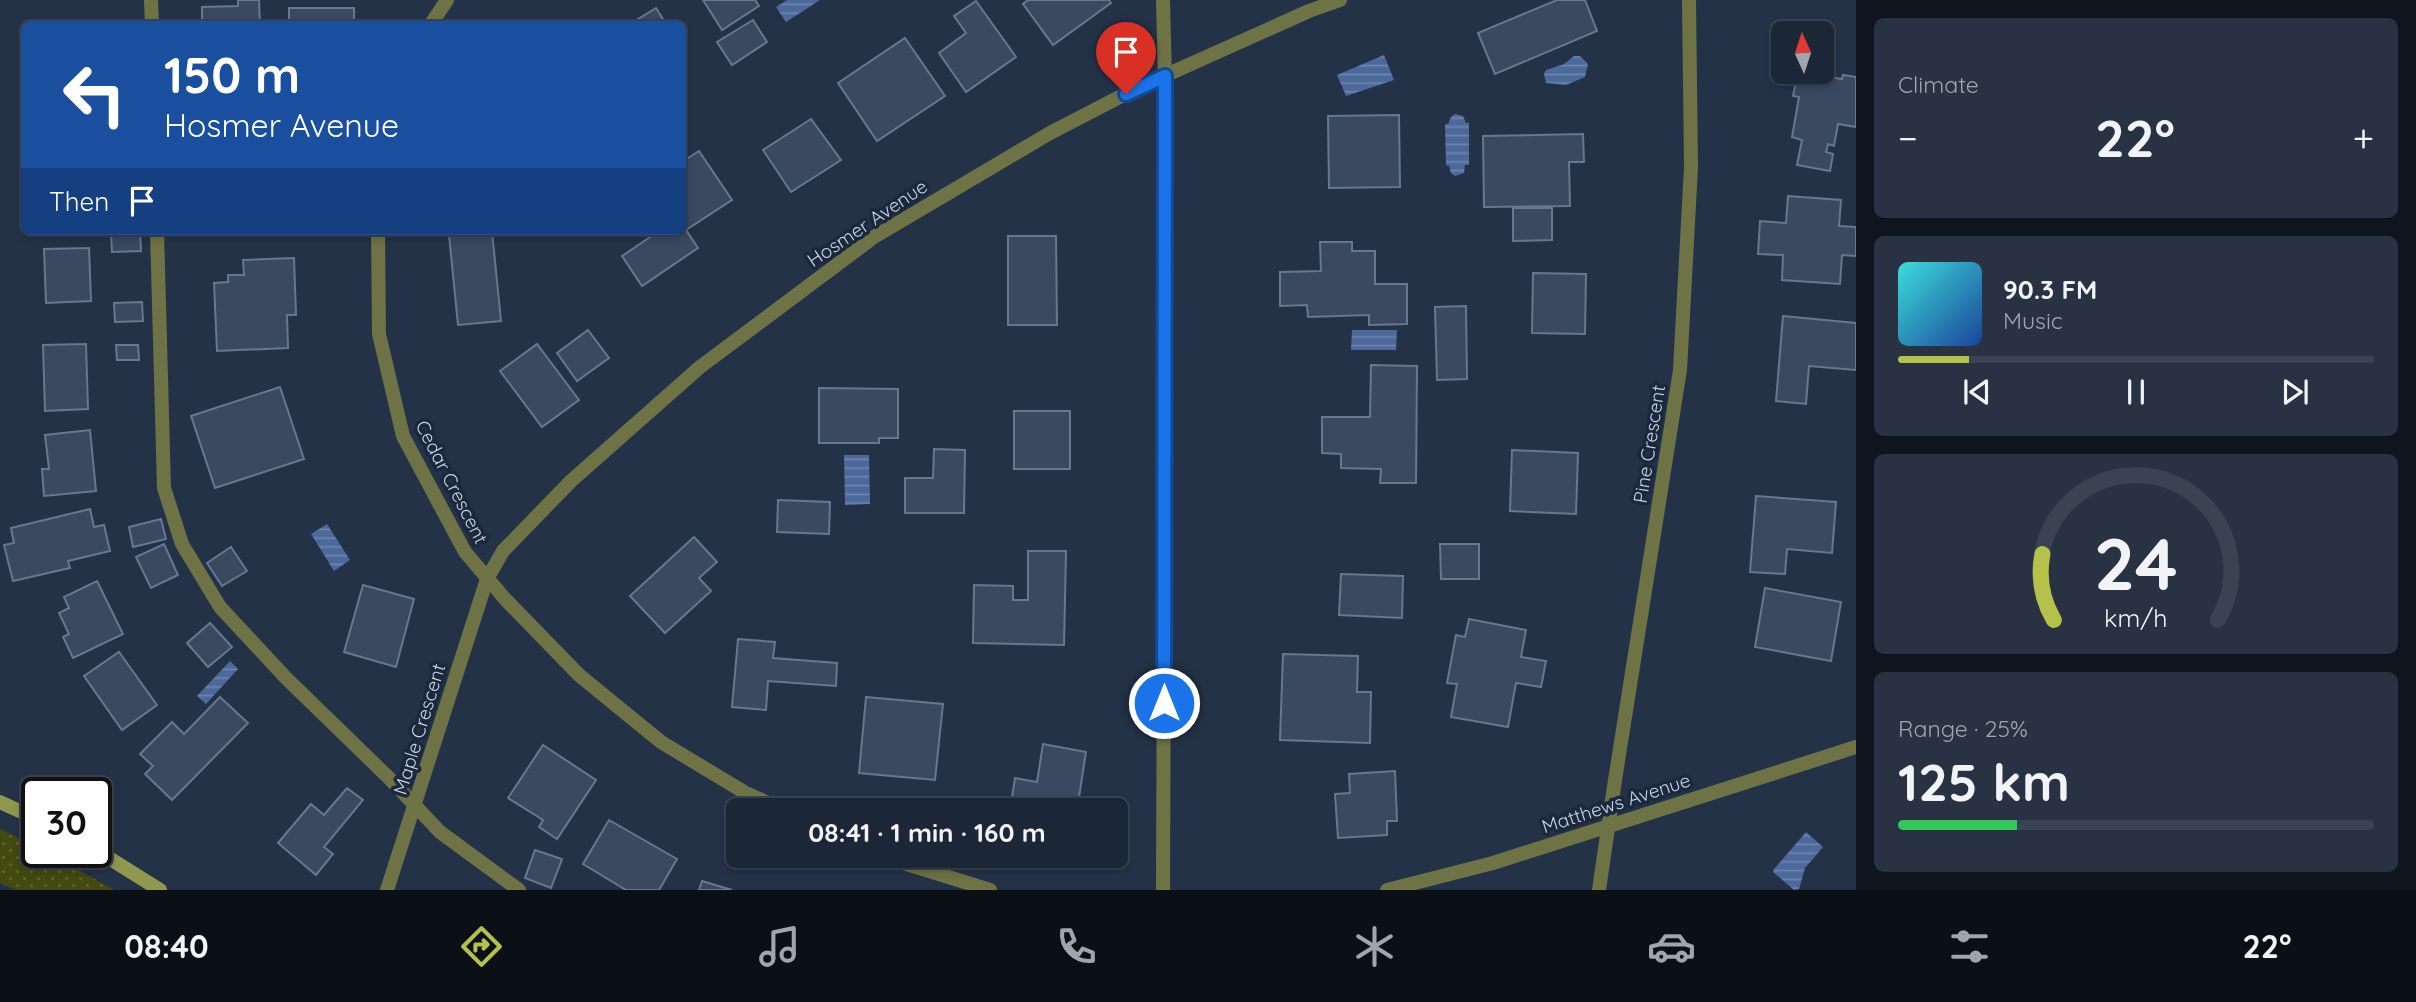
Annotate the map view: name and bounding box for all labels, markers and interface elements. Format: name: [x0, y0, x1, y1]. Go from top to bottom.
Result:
north arrow: [1771, 21, 1834, 84]
map controls: [1771, 21, 1834, 84]
pin: [1096, 22, 1156, 94]
icon: arrive: [1107, 33, 1145, 71]
text: 150 m: [164, 44, 300, 105]
icon: left: [49, 49, 140, 140]
text: Climate: [1898, 70, 1979, 99]
text: Hosmer Avenue: [164, 105, 399, 145]
text: 22°: [2095, 105, 2175, 170]
text: −: [1898, 114, 1918, 162]
text: +: [2353, 114, 2374, 162]
street label: Hosmer Avenue: [802, 174, 932, 272]
icon: arrive: [123, 182, 161, 220]
text: Then: [49, 185, 109, 218]
text: 90.3 FM: [2003, 273, 2097, 306]
text: Music: [2003, 306, 2063, 335]
icon: previous: [1958, 373, 1996, 411]
icon: pause: [2117, 373, 2155, 411]
icon: next: [2276, 373, 2314, 411]
street label: Pine Crescent: [1628, 383, 1670, 505]
street label: Cedar Crescent: [411, 416, 493, 548]
text: 24: [2094, 517, 2178, 608]
text: km/h: [2104, 602, 2168, 633]
street label: Maple Crescent: [388, 661, 450, 797]
position arrow: [1127, 666, 1201, 740]
text: Range · 25%: [1898, 714, 2028, 743]
text: 125 km: [1898, 749, 2070, 814]
street label: Matthews Avenue: [1539, 768, 1693, 838]
speed limit sign: 30: [21, 777, 112, 868]
text: 08:41 · 1 min · 160 m: [808, 816, 1046, 849]
icon: directions: [457, 922, 506, 971]
icon: music: [755, 922, 804, 971]
icon: phone: [1052, 922, 1101, 971]
icon: climate: [1350, 922, 1399, 971]
icon: car: [1647, 922, 1696, 971]
icon: filters: [1945, 922, 1994, 971]
text: 08:40: [124, 926, 209, 966]
text: 22°: [2243, 926, 2292, 966]

